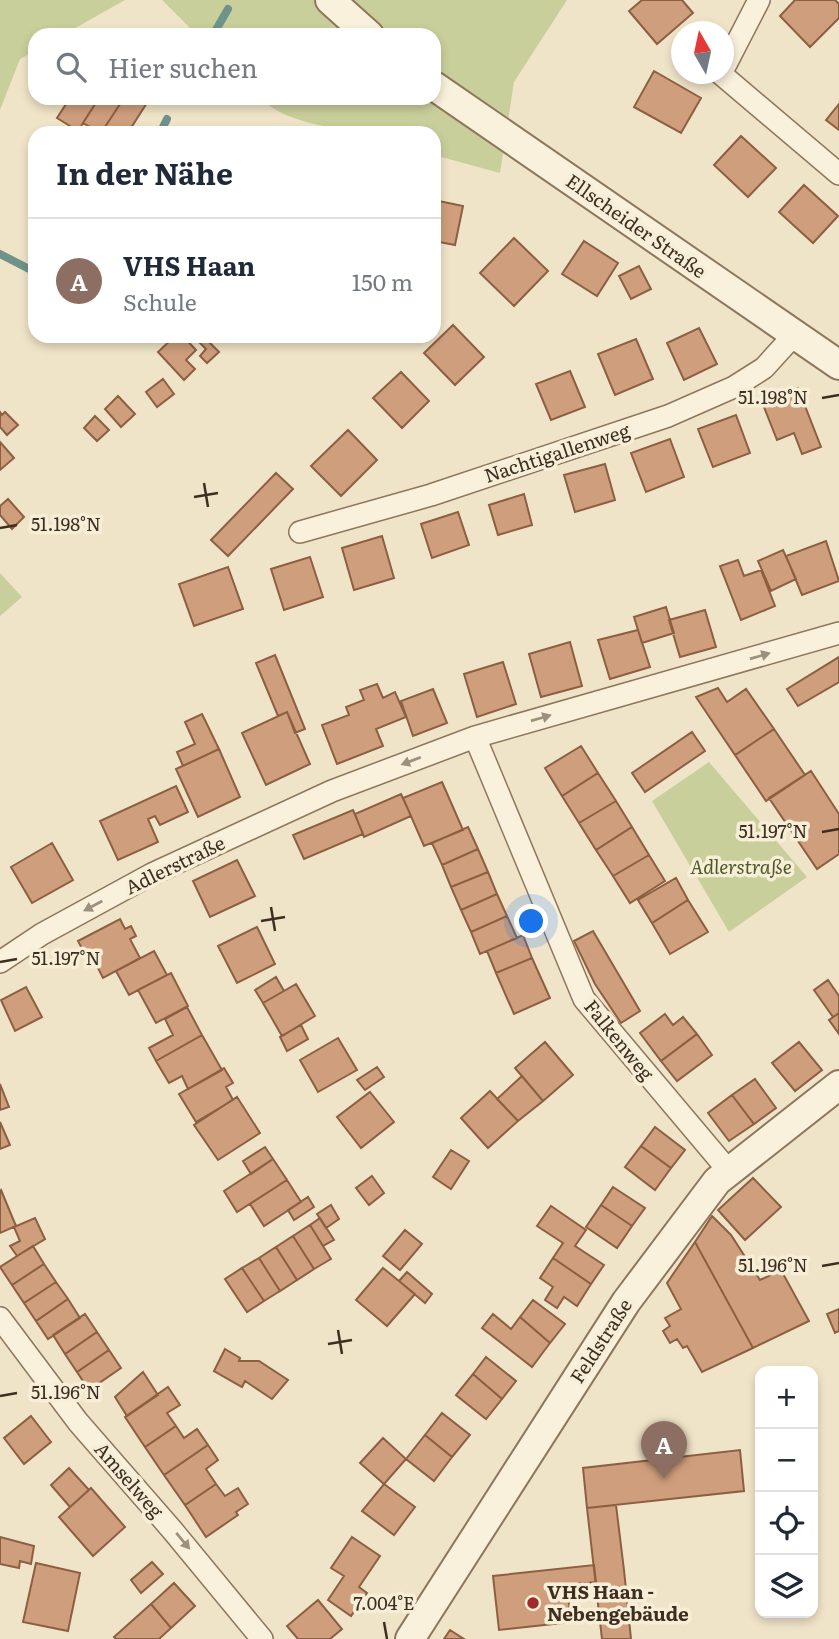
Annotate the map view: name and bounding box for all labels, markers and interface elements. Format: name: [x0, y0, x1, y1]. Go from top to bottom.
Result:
north arrow: [671, 21, 734, 84]
search box: [28, 28, 441, 105]
text: Hier suchen: [108, 47, 258, 86]
icon: search: [52, 48, 90, 86]
text: In der Nähe: [56, 150, 233, 194]
street label: Ellscheider Straße: [561, 166, 713, 284]
text: VHS Haan: [123, 245, 255, 284]
text: A: [70, 264, 88, 298]
text: 150 m: [352, 264, 413, 298]
text: Schule: [123, 284, 197, 318]
text: 51.198°N: [738, 383, 808, 410]
street label: Nachtigallenweg: [480, 415, 634, 489]
text: 51.198°N: [31, 510, 101, 537]
one-way arrow: [749, 650, 770, 660]
one-way arrow: [531, 712, 552, 722]
one-way arrow: [401, 756, 422, 767]
text: 51.197°N: [738, 817, 808, 844]
street label: Adlerstraße: [120, 828, 229, 900]
park label: Adlerstraße: [690, 852, 792, 880]
one-way arrow: [83, 900, 103, 912]
your location: [514, 904, 548, 938]
text: 51.197°N: [31, 944, 101, 971]
street label: Falkenweg: [578, 993, 661, 1086]
text: 51.196°N: [738, 1251, 808, 1278]
street label: Feldstraße: [562, 1292, 638, 1388]
map controls: [755, 1366, 818, 1618]
button: +: [755, 1366, 818, 1429]
text: 51.196°N: [31, 1378, 101, 1405]
pin: A: [641, 1421, 687, 1479]
button: −: [755, 1429, 818, 1492]
street label: Amselweg: [89, 1435, 171, 1524]
button: locate: [755, 1492, 818, 1555]
one-way arrow: [175, 1532, 190, 1550]
button: layers: [755, 1555, 818, 1618]
place label: VHS Haan - Nebengebäude: [547, 1577, 689, 1627]
text: 7.004°E: [353, 1589, 415, 1616]
marker: VHS Haan - Nebengebäude: [525, 1595, 541, 1611]

